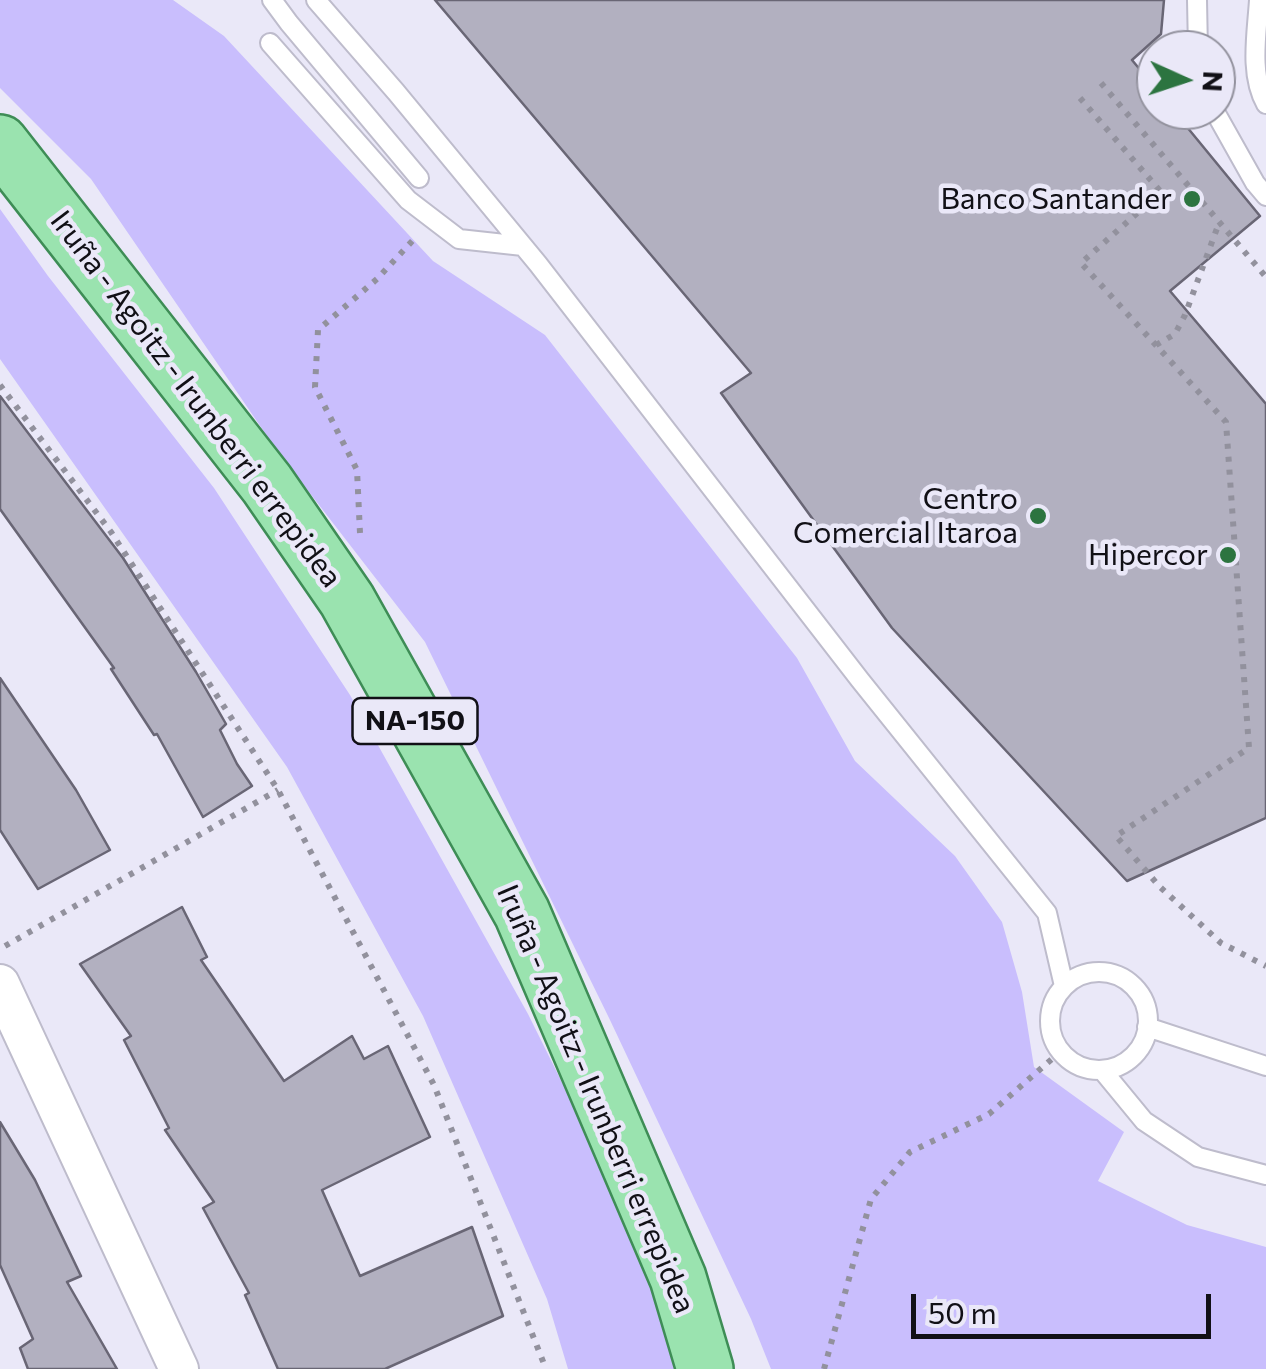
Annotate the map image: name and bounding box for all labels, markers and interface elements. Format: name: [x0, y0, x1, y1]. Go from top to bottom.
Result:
north arrow: [1136, 30, 1236, 130]
text: N: [1196, 70, 1231, 93]
place label: Banco Santander: [940, 181, 1172, 217]
marker: Banco Santander: [1181, 188, 1203, 210]
street label: Iruña - Agoitz - Irunberri errepidea: [43, 204, 349, 594]
place label: Centro Comercial Itaroa: [793, 481, 1018, 552]
marker: Centro Comercial Itaroa: [1027, 505, 1049, 527]
place label: Hipercor: [1088, 537, 1208, 573]
marker: Hipercor: [1217, 544, 1239, 566]
road number: NA-150: [352, 698, 478, 744]
street label: Iruña - Agoitz - Irunberri errepidea: [489, 879, 703, 1319]
scale bar: [916, 1274, 1216, 1336]
text: 50 m: [928, 1293, 997, 1330]

